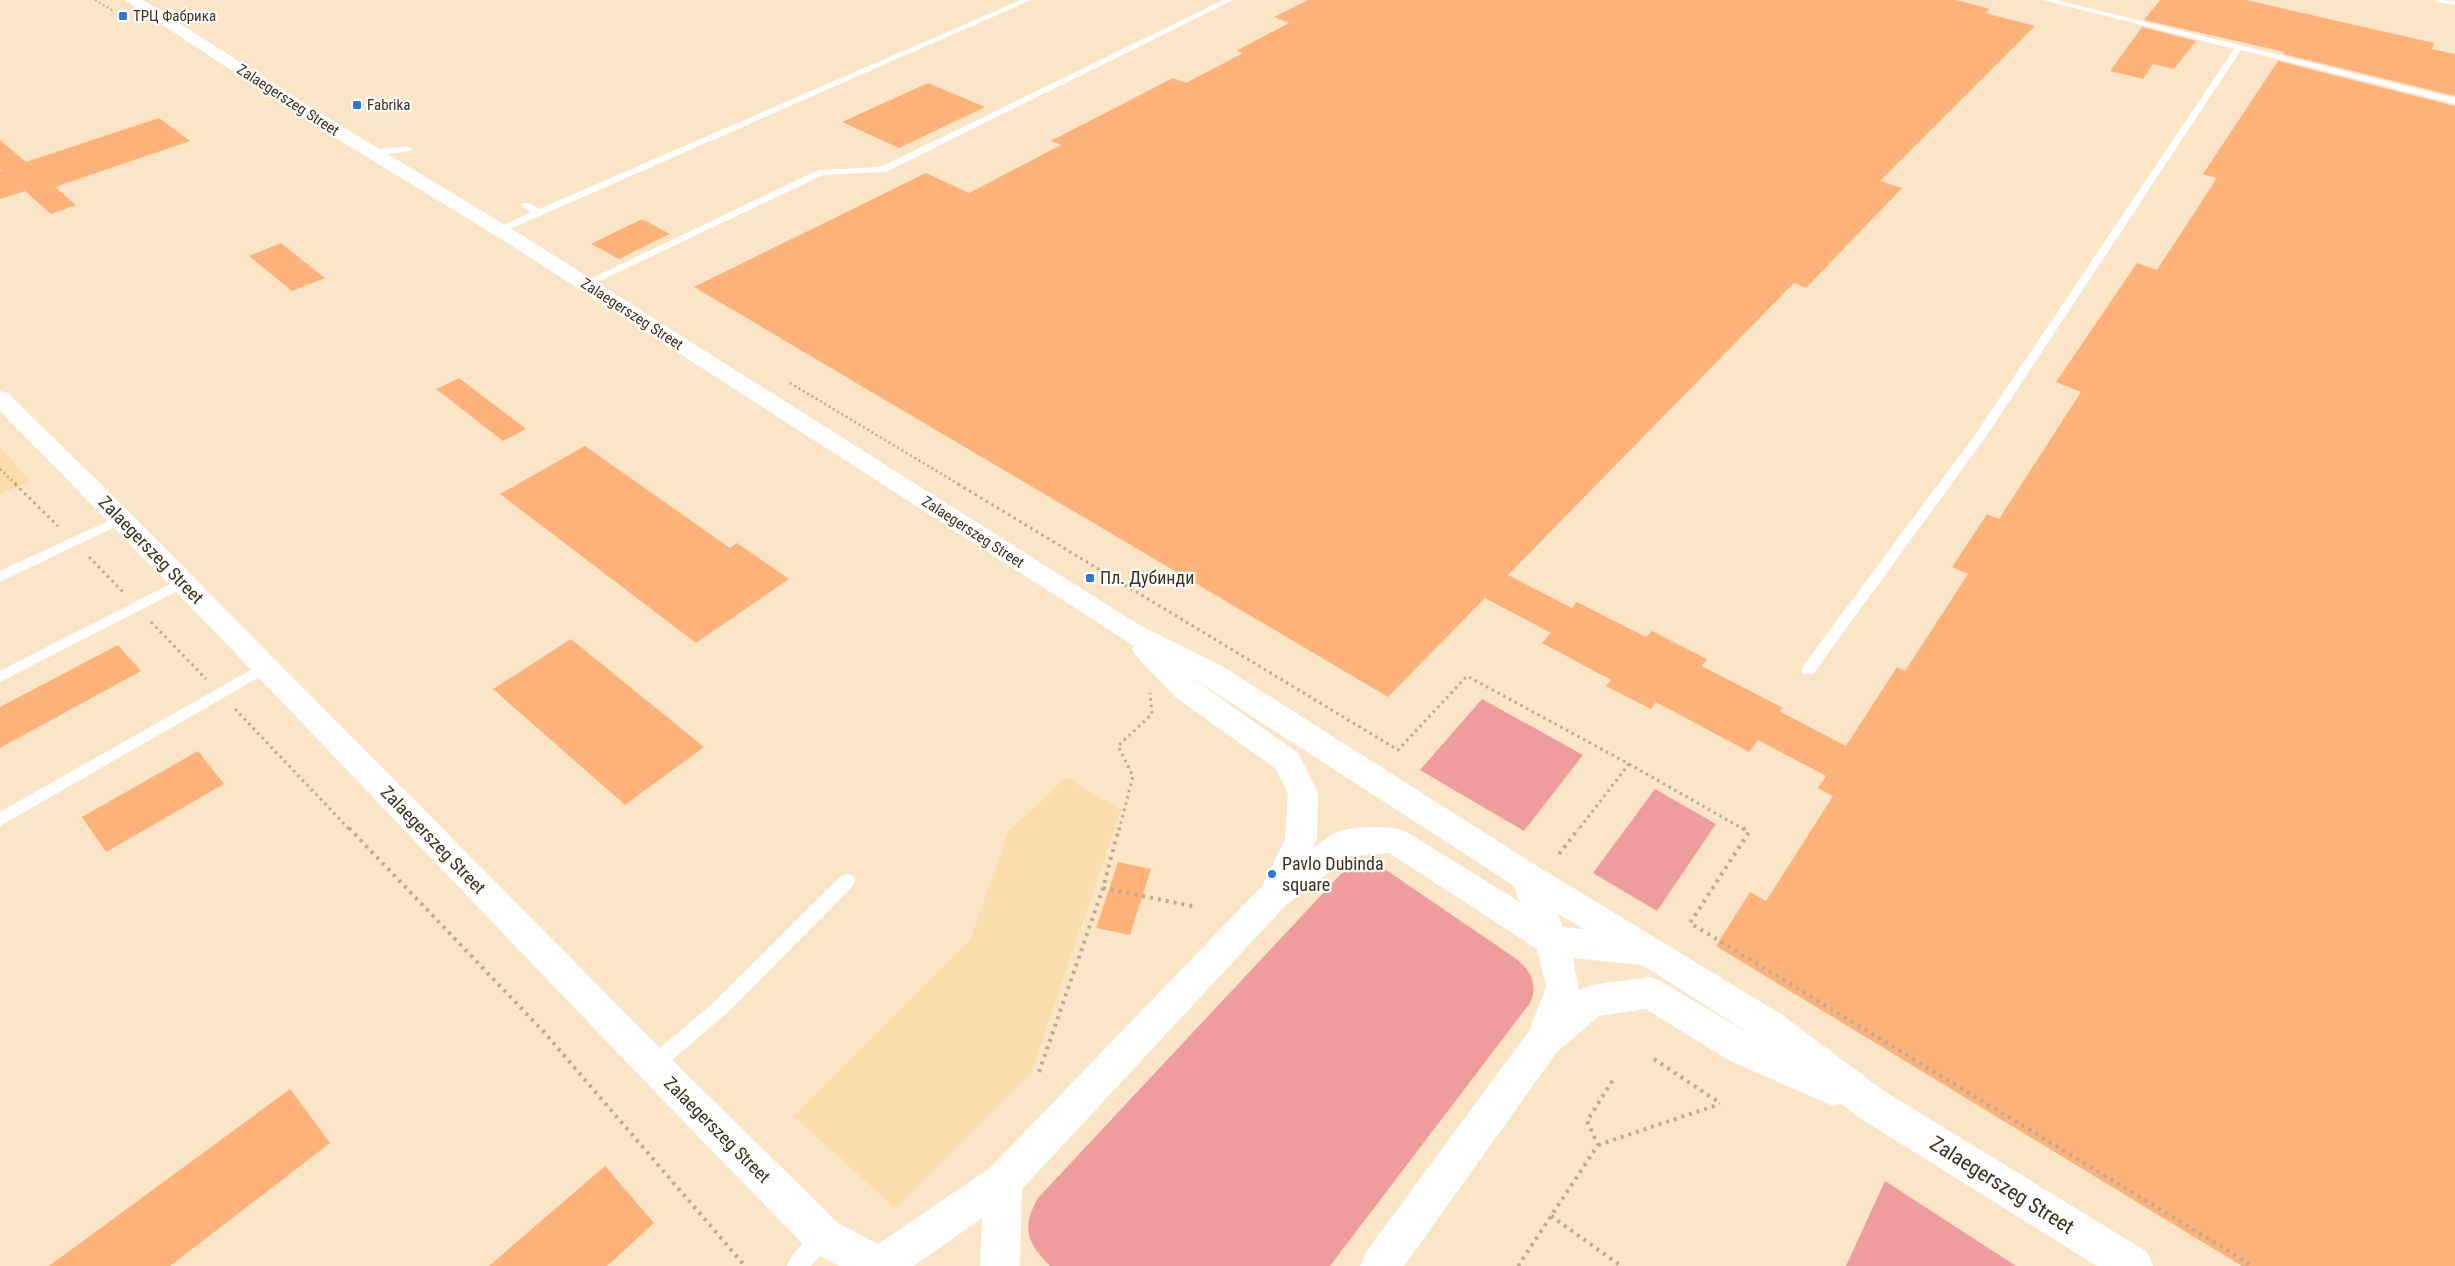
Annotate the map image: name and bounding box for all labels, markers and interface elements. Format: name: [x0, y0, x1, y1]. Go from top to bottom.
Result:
place label: ТРЦ Фабрика: [133, 7, 216, 25]
marker: ТРЦ Фабрика: [117, 10, 129, 22]
street label: Zalaegerszeg Street: [234, 60, 342, 140]
place label: Fabrika: [367, 96, 411, 114]
marker: Fabrika: [351, 99, 363, 111]
street label: Zalaegerszeg Street: [578, 274, 686, 354]
street label: Zalaegerszeg Street: [95, 491, 208, 608]
street label: Zalaegerszeg Street: [919, 492, 1027, 572]
place label: Пл. Дубинди: [1100, 567, 1194, 588]
marker: Пл. Дубинди: [1084, 572, 1096, 584]
street label: Zalaegerszeg Street: [377, 781, 490, 898]
place label: Pavlo Dubinda square: [1282, 853, 1384, 895]
marker: Pavlo Dubinda square: [1266, 868, 1278, 880]
street label: Zalaegerszeg Street: [660, 1072, 775, 1187]
street label: Zalaegerszeg Street: [1926, 1131, 2078, 1239]

